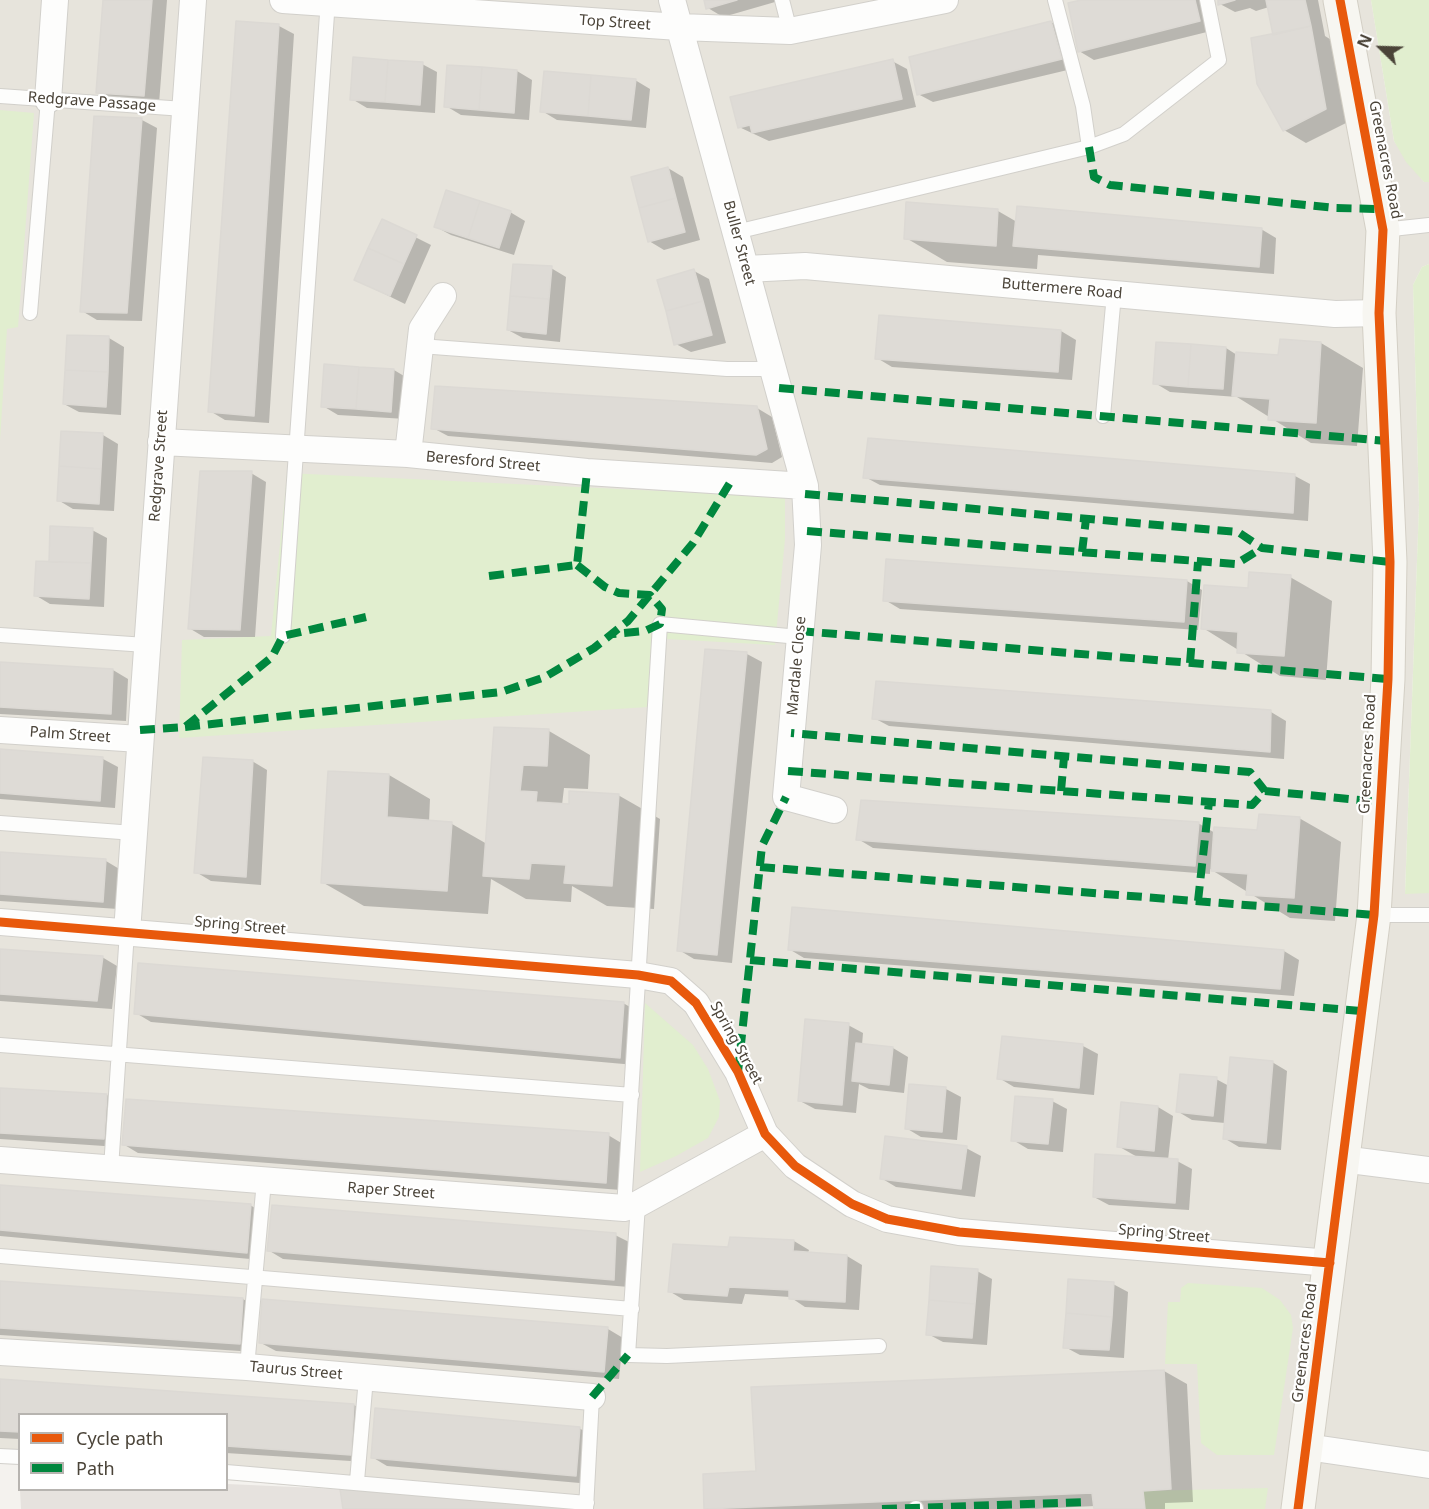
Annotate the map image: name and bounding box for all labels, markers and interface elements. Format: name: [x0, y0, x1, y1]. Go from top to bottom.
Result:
street label: Top Street: [579, 12, 651, 34]
north arrow: [1351, 18, 1411, 78]
text: N: [1352, 31, 1377, 51]
street label: Redgrave Passage: [27, 89, 157, 115]
street label: Greenacres Road: [1365, 99, 1405, 221]
street label: Buller Street: [719, 199, 759, 287]
street label: Buttermere Road: [1001, 275, 1123, 303]
street label: Redgrave Street: [146, 409, 172, 523]
street label: Beresford Street: [425, 448, 541, 476]
street label: Mardale Close: [784, 615, 810, 717]
street label: Greenacres Road: [1356, 694, 1380, 814]
street label: Palm Street: [29, 723, 111, 747]
street label: Spring Street: [193, 913, 287, 939]
street label: Spring Street: [706, 998, 766, 1088]
street label: Raper Street: [347, 1179, 435, 1203]
street label: Spring Street: [1117, 1221, 1211, 1247]
street label: Greenacres Road: [1289, 1282, 1321, 1404]
street label: Taurus Street: [249, 1358, 343, 1384]
legend: [18, 1413, 228, 1491]
text: Cycle path: [76, 1426, 163, 1450]
text: Path: [76, 1456, 115, 1480]

